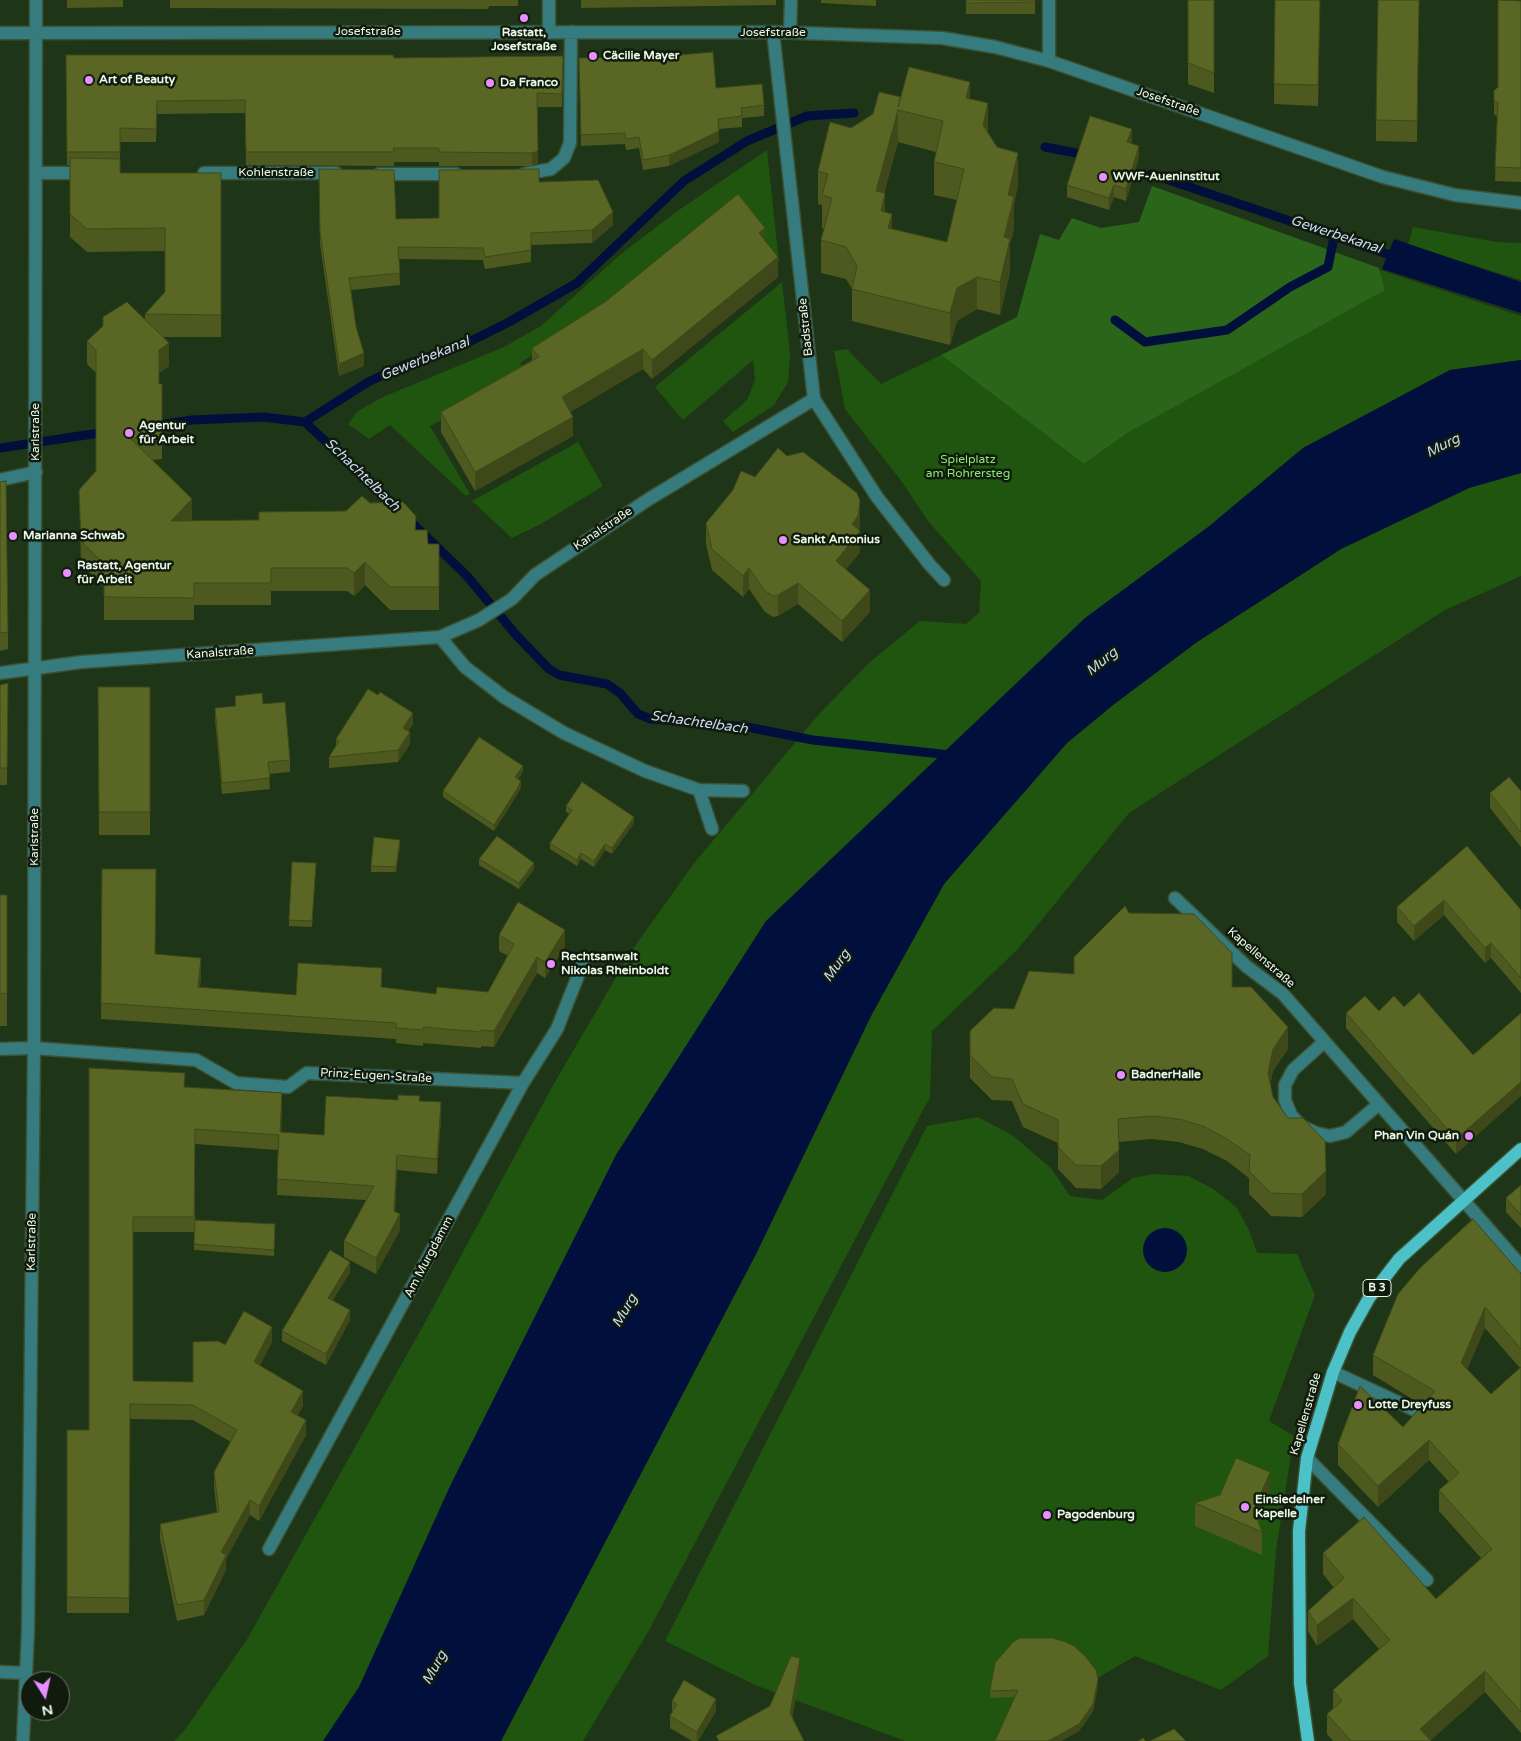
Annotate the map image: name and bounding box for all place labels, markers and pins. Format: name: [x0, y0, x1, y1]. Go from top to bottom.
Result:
marker: Rastatt, Josefstraße: [518, 12, 530, 24]
place label: Rastatt, Josefstraße: [491, 26, 557, 54]
place label: Cäcilie Mayer: [603, 49, 679, 63]
marker: Cäcilie Mayer: [587, 50, 599, 62]
place label: Art of Beauty: [99, 73, 175, 87]
marker: Art of Beauty: [83, 74, 95, 86]
place label: Da Franco: [500, 76, 558, 90]
marker: Da Franco: [484, 77, 496, 89]
place label: WWF-Aueninstitut: [1113, 170, 1220, 184]
marker: WWF-Aueninstitut: [1097, 171, 1109, 183]
place label: Agentur für Arbeit: [139, 419, 194, 447]
marker: Agentur für Arbeit: [123, 427, 135, 439]
place label: Marianna Schwab: [23, 529, 125, 543]
marker: Marianna Schwab: [7, 530, 19, 542]
place label: Sankt Antonius: [793, 533, 880, 547]
marker: Sankt Antonius: [777, 534, 789, 546]
place label: Rastatt, Agentur für Arbeit: [77, 559, 171, 587]
marker: Rastatt, Agentur für Arbeit: [61, 567, 73, 579]
place label: Rechtsanwalt Nikolas Rheinboldt: [561, 950, 669, 978]
marker: Rechtsanwalt Nikolas Rheinboldt: [545, 958, 557, 970]
place label: BadnerHalle: [1131, 1068, 1201, 1082]
marker: BadnerHalle: [1115, 1069, 1127, 1081]
place label: Phan Vin Quán: [1374, 1129, 1459, 1143]
marker: Phan Vin Quán: [1463, 1130, 1475, 1142]
place label: Lotte Dreyfuss: [1368, 1398, 1451, 1412]
marker: Lotte Dreyfuss: [1352, 1399, 1364, 1411]
place label: Einsiedelner Kapelle: [1255, 1493, 1325, 1521]
marker: Einsiedelner Kapelle: [1239, 1501, 1251, 1513]
place label: Pagodenburg: [1057, 1508, 1135, 1522]
marker: Pagodenburg: [1041, 1509, 1053, 1521]

